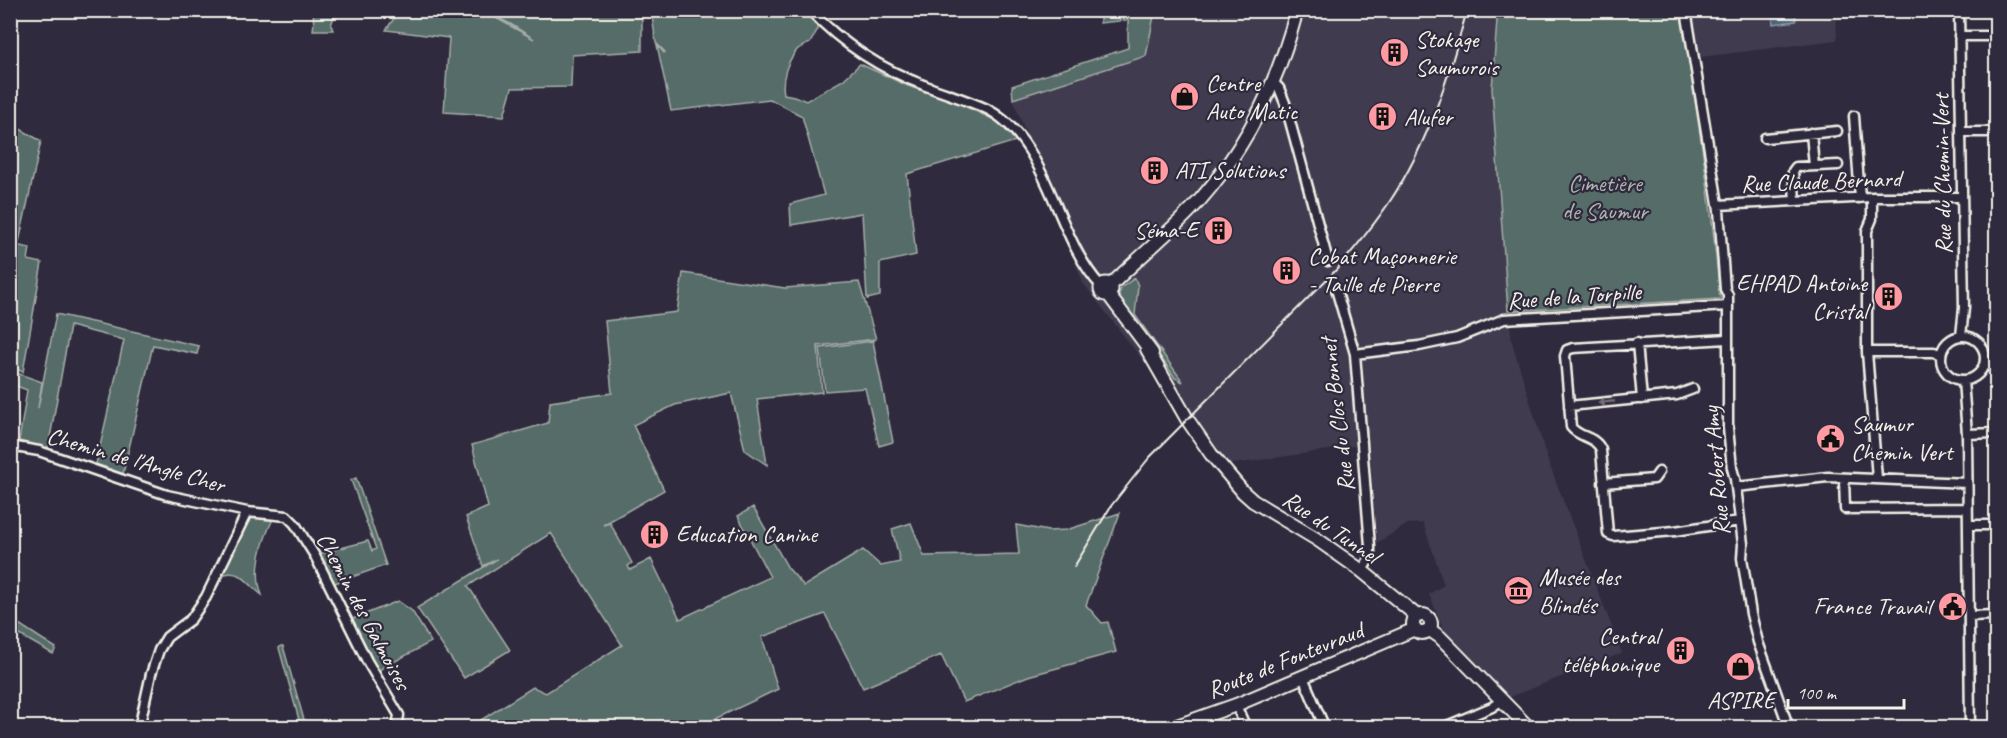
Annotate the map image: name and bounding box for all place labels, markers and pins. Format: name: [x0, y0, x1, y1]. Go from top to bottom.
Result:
place label: Stokage Saumurois: [1415, 24, 1500, 82]
building icon: Stokage Saumurois: [1378, 37, 1410, 69]
place label: Centre Auto Matic: [1206, 68, 1298, 126]
shop icon: Centre Auto Matic: [1169, 81, 1201, 113]
building icon: Alufer: [1367, 101, 1399, 133]
place label: Alufer: [1404, 102, 1455, 132]
building icon: ATI Solutions: [1138, 154, 1170, 186]
place label: ATI Solutions: [1175, 155, 1288, 185]
building icon: Séma-E: [1203, 214, 1235, 246]
place label: Séma-E: [1134, 215, 1201, 245]
place label: Cobat Maçonnerie - Taille de Pierre: [1308, 241, 1458, 299]
building icon: Cobat Maçonnerie - Taille de Pierre: [1271, 254, 1303, 286]
place label: EHPAD Antoine Cristal: [1736, 268, 1871, 326]
building icon: EHPAD Antoine Cristal: [1872, 281, 1904, 313]
place label: Saumur Chemin Vert: [1851, 409, 1955, 467]
public building icon: Saumur Chemin Vert: [1814, 422, 1846, 454]
building icon: Education Canine: [639, 518, 671, 550]
place label: Education Canine: [676, 519, 819, 549]
place label: Musée des Blindés: [1539, 562, 1622, 620]
museum icon: Musée des Blindés: [1502, 575, 1534, 607]
public building icon: France Travail: [1936, 590, 1968, 622]
place label: France Travail: [1813, 591, 1935, 621]
place label: Central téléphonique: [1562, 621, 1663, 679]
building icon: Central téléphonique: [1664, 634, 1696, 666]
shop icon: ASPIRE: [1725, 651, 1757, 683]
place label: ASPIRE: [1707, 685, 1778, 715]

